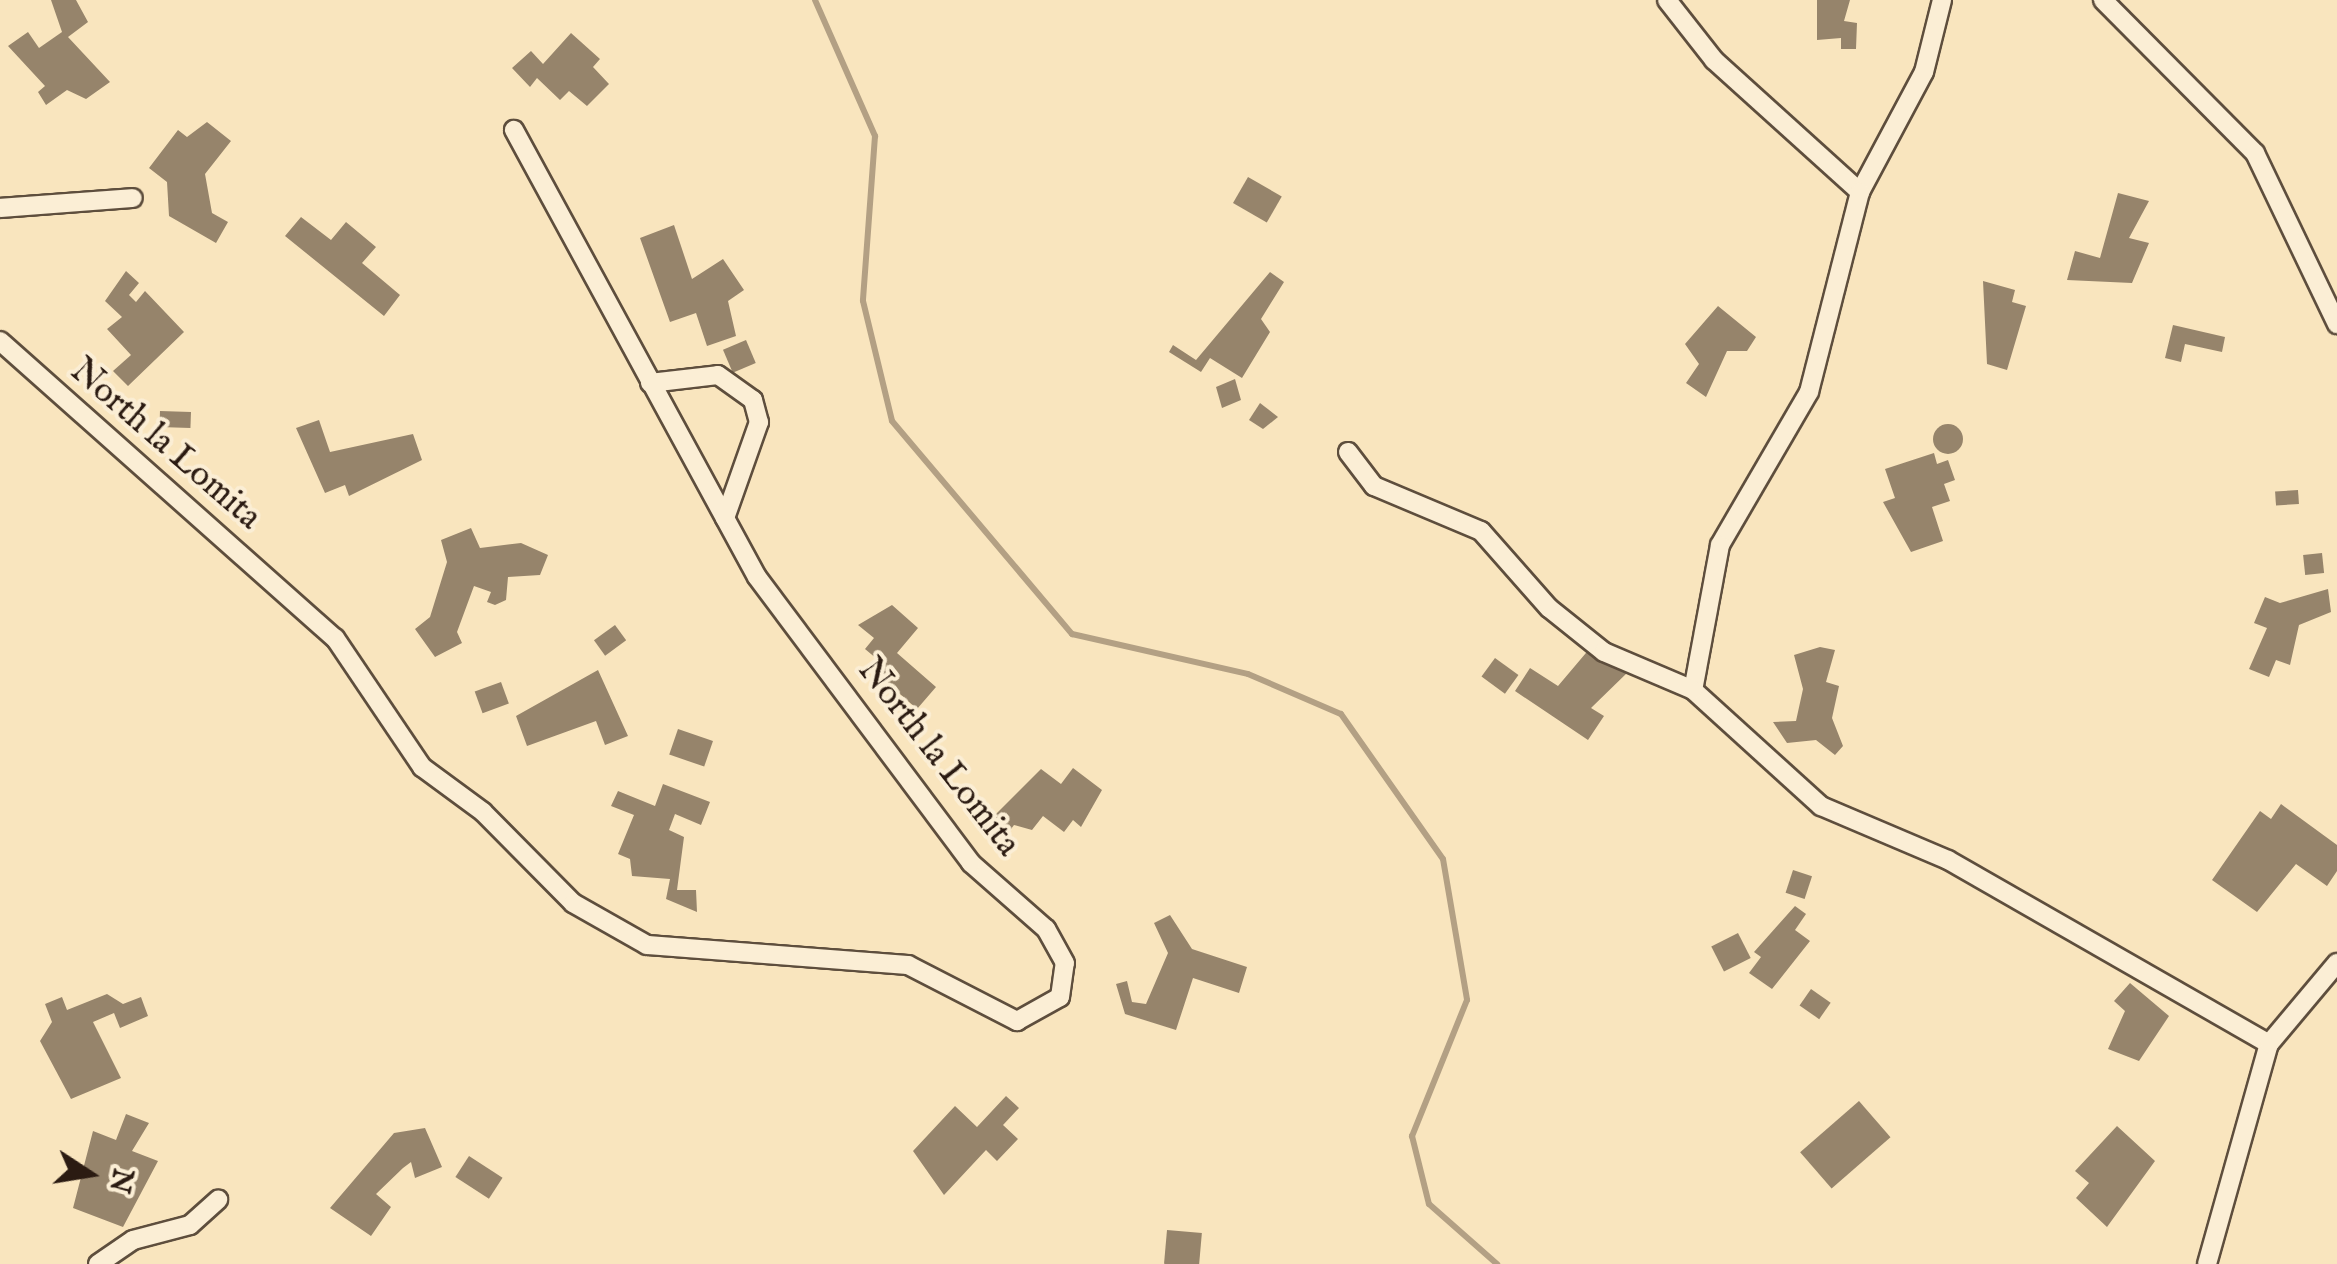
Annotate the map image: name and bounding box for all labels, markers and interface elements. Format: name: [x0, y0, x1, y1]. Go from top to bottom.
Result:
street label: North la Lomita: [61, 351, 269, 539]
street label: North la Lomita: [848, 651, 1028, 865]
north arrow: [40, 1124, 140, 1224]
text: N: [100, 1165, 139, 1196]

